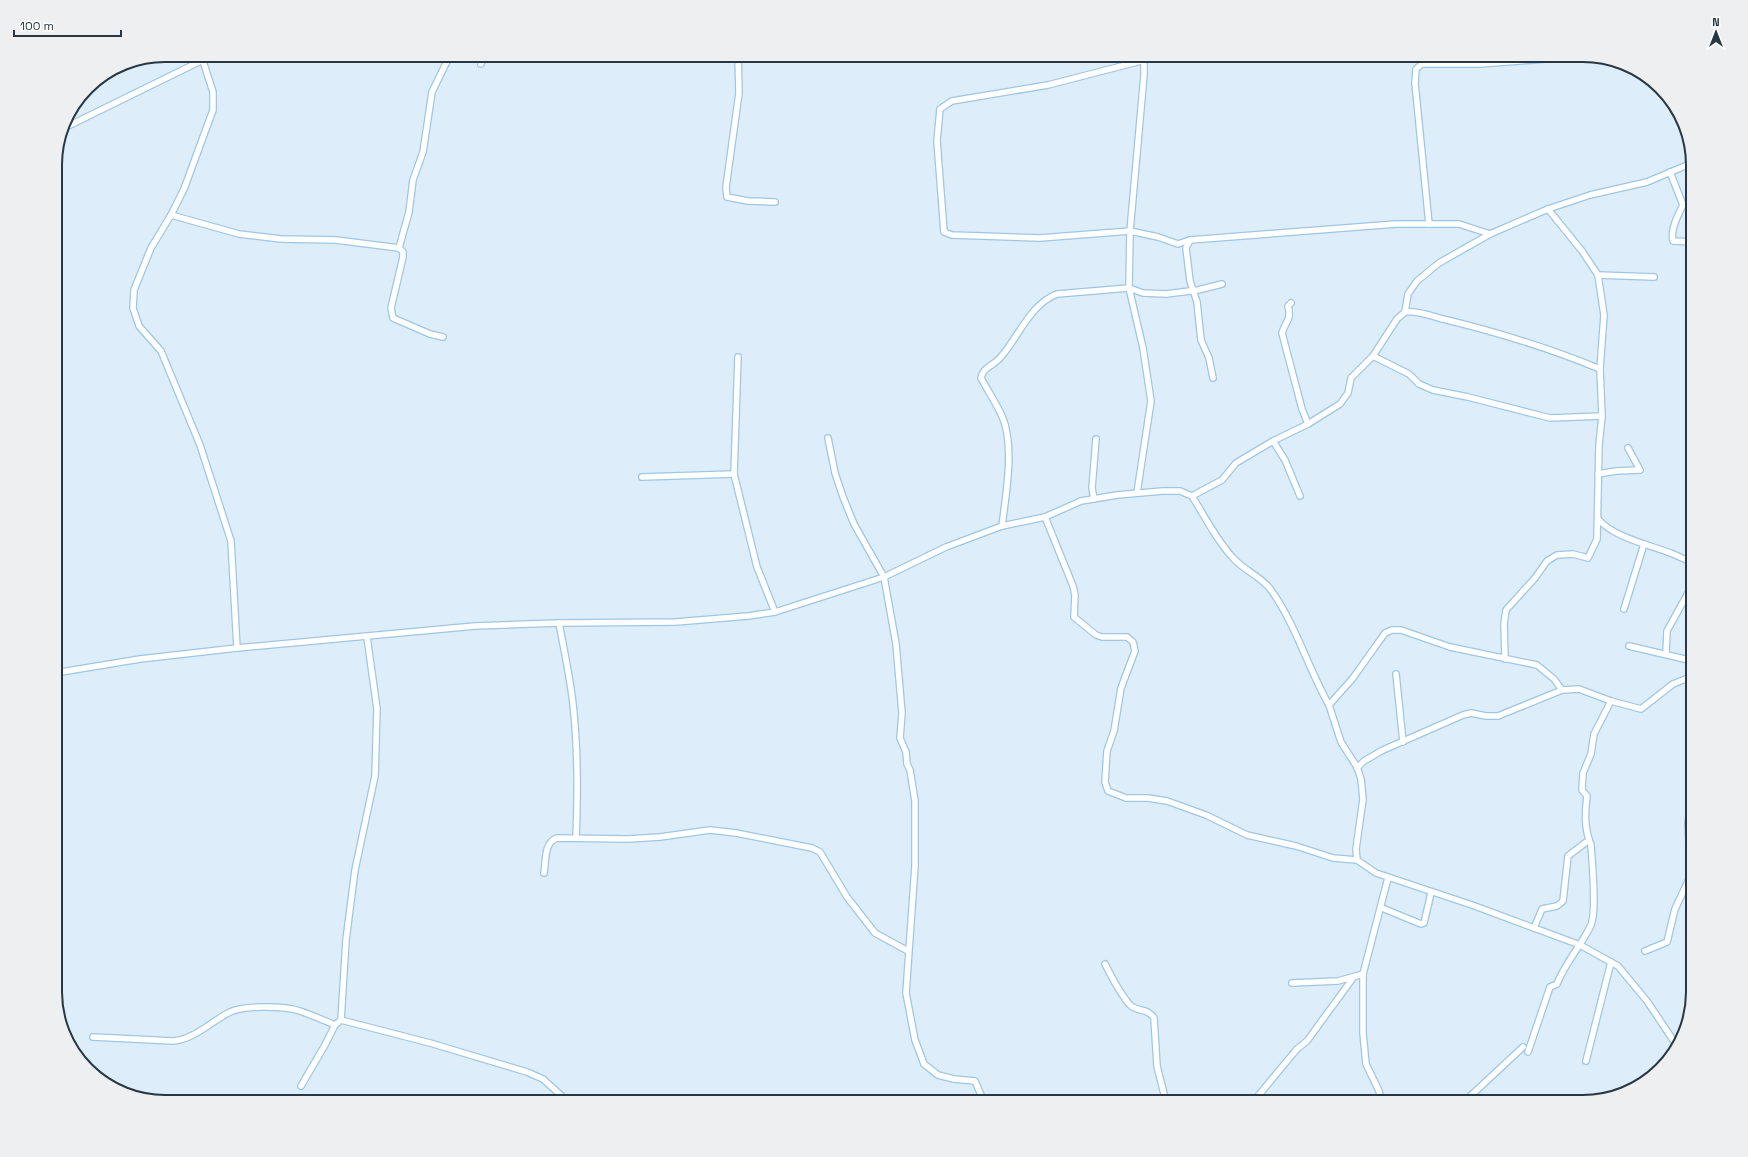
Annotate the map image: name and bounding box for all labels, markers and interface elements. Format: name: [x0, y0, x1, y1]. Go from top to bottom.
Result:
scale bar: [14, 12, 121, 38]
north arrow: [1696, 12, 1736, 52]
text: N: [1712, 15, 1720, 29]
text: 100 m: [20, 18, 54, 34]

